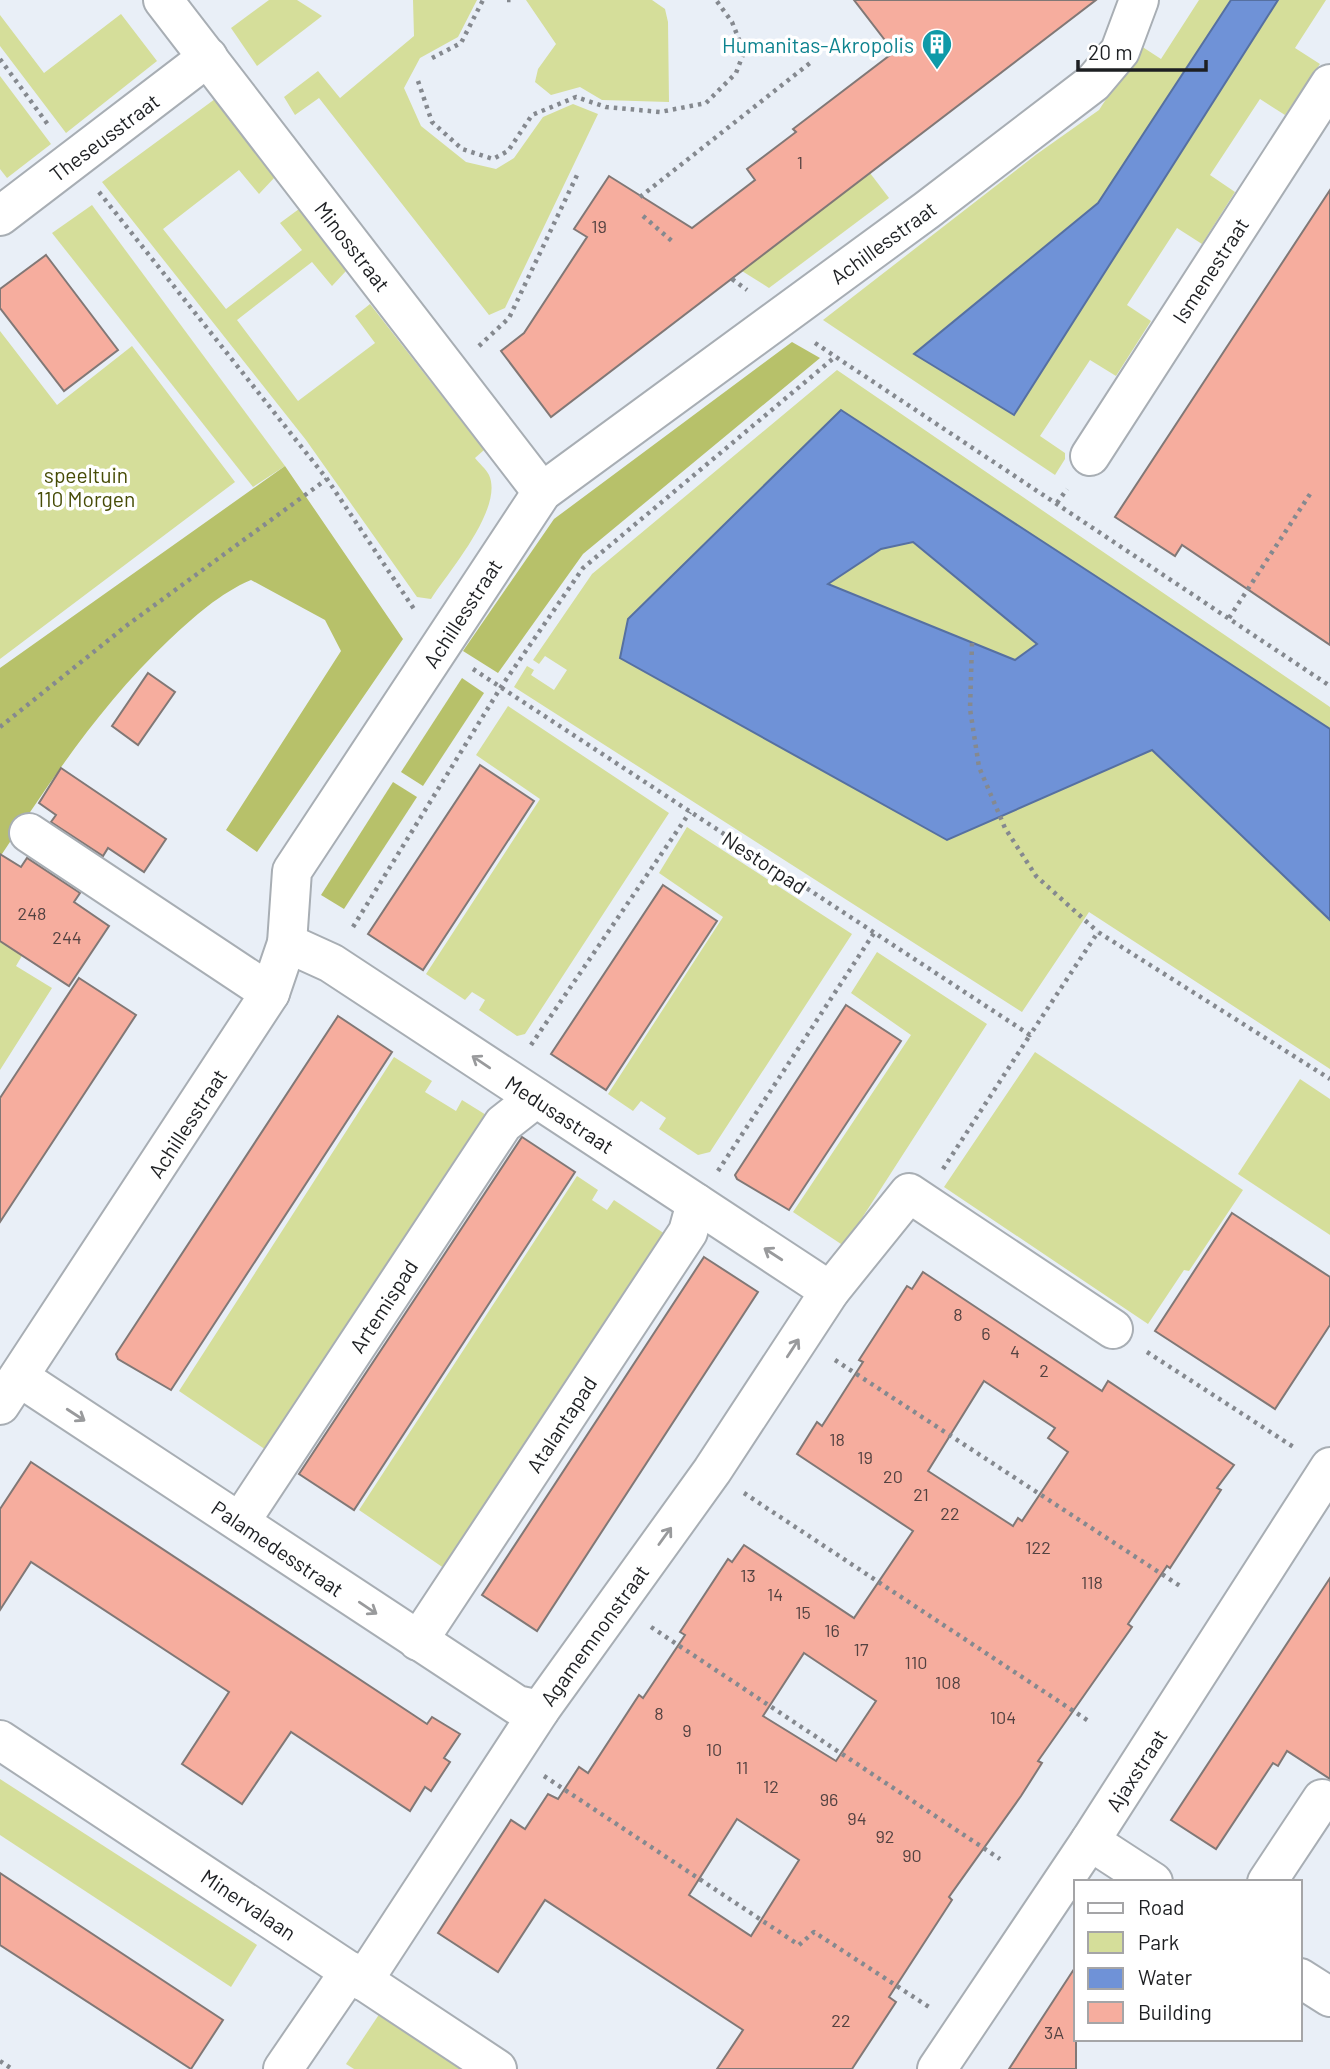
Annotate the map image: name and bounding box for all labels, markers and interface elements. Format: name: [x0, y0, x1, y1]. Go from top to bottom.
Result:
building icon: Humanitas-Akropolis: [920, 27, 954, 71]
scale bar: [1078, 28, 1206, 72]
place label: Humanitas-Akropolis: [722, 32, 914, 57]
text: 20 m: [1088, 39, 1133, 64]
street label: Theseusstraat: [44, 88, 164, 186]
house number: 1: [797, 151, 803, 173]
street label: Achillesstraat: [825, 195, 941, 289]
street label: Minosstraat: [310, 196, 396, 296]
street label: Ismenestraat: [1167, 213, 1253, 327]
house number: 19: [591, 215, 607, 237]
park label: speeltuin 110 Morgen: [37, 462, 135, 511]
street label: Achillesstraat: [418, 554, 506, 672]
street label: Nestorpad: [718, 826, 812, 898]
house number: 248: [18, 902, 46, 924]
house number: 244: [52, 926, 82, 948]
one-way arrow: [471, 1055, 491, 1069]
street label: Achillesstraat: [143, 1064, 231, 1182]
street label: Medusastraat: [501, 1070, 619, 1158]
one-way arrow: [764, 1247, 784, 1261]
street label: Artemispad: [344, 1255, 422, 1357]
house number: 8: [953, 1303, 963, 1325]
house number: 6: [981, 1322, 991, 1344]
one-way arrow: [787, 1338, 801, 1358]
house number: 4: [1010, 1340, 1020, 1362]
house number: 2: [1039, 1359, 1049, 1381]
street label: Atalantapad: [521, 1371, 601, 1477]
one-way arrow: [66, 1407, 85, 1422]
house number: 18: [829, 1428, 845, 1450]
house number: 19: [857, 1446, 873, 1468]
house number: 20: [883, 1465, 903, 1487]
house number: 21: [913, 1483, 929, 1505]
street label: Palamedesstraat: [207, 1495, 349, 1601]
house number: 22: [940, 1502, 960, 1524]
one-way arrow: [658, 1527, 673, 1546]
house number: 122: [1025, 1536, 1051, 1558]
street label: Agamemnonstraat: [534, 1560, 654, 1710]
house number: 13: [740, 1564, 756, 1586]
house number: 118: [1081, 1571, 1103, 1593]
house number: 14: [767, 1583, 783, 1605]
one-way arrow: [358, 1600, 377, 1615]
house number: 15: [795, 1601, 811, 1623]
house number: 16: [824, 1619, 840, 1641]
house number: 17: [854, 1638, 869, 1660]
house number: 110: [905, 1651, 927, 1673]
house number: 108: [935, 1671, 961, 1693]
house number: 8: [654, 1702, 664, 1724]
house number: 104: [990, 1706, 1016, 1728]
house number: 9: [682, 1719, 692, 1741]
street label: Ajaxstraat: [1100, 1724, 1172, 1816]
house number: 10: [706, 1738, 722, 1760]
house number: 11: [736, 1756, 748, 1778]
house number: 12: [763, 1775, 779, 1797]
house number: 96: [820, 1788, 838, 1810]
house number: 94: [847, 1807, 867, 1829]
house number: 92: [875, 1825, 895, 1847]
house number: 90: [902, 1844, 922, 1866]
street label: Minervalaan: [197, 1863, 301, 1945]
legend: [1074, 1880, 1302, 2041]
text: Road: [1138, 1894, 1184, 1919]
text: Park: [1138, 1929, 1179, 1954]
text: Water: [1138, 1964, 1193, 1989]
text: Building: [1138, 1999, 1212, 2024]
house number: 22: [831, 2009, 851, 2031]
house number: 3A: [1044, 2021, 1064, 2043]

